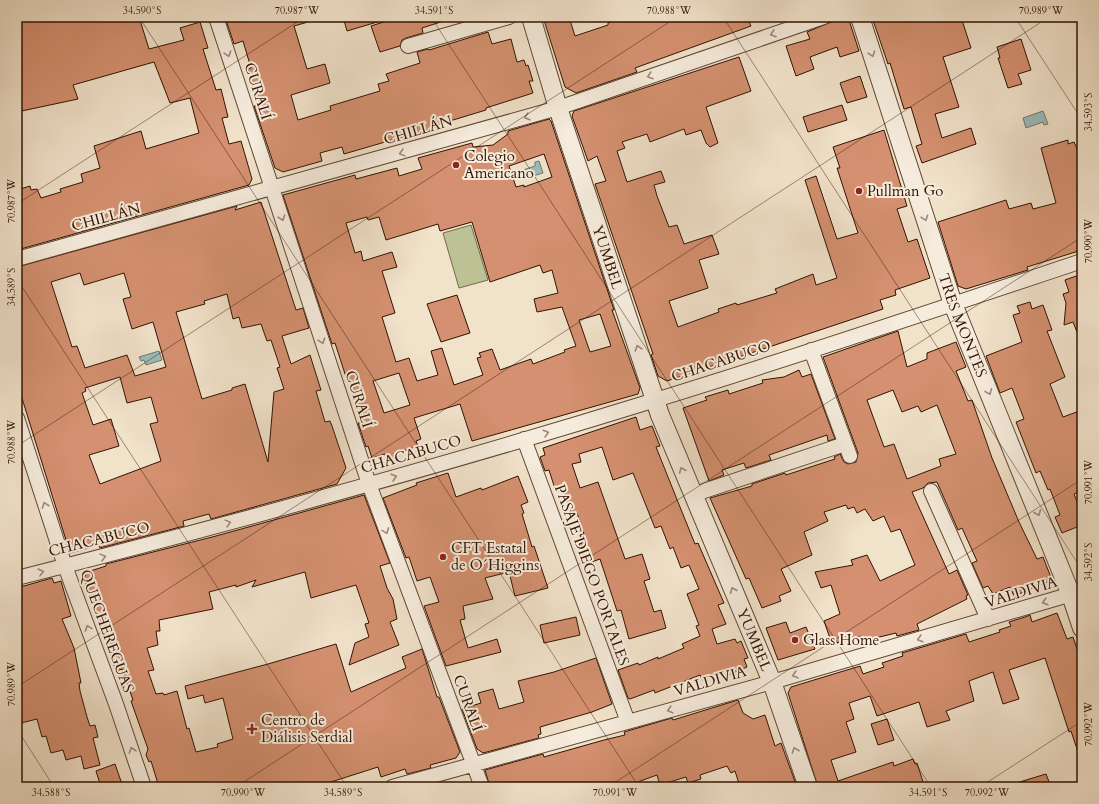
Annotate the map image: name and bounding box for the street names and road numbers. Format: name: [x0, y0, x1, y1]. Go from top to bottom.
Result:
street label: CURALÍ: [239, 60, 277, 122]
street label: CHILLÁN: [381, 111, 455, 149]
street label: CHILLÁN: [69, 198, 143, 236]
street label: YUMBEL: [588, 223, 628, 292]
street label: TRES MONTES: [934, 271, 992, 380]
street label: CHACABUCO: [669, 335, 773, 387]
street label: CURALÍ: [340, 368, 378, 430]
street label: CHACABUCO: [358, 430, 464, 478]
street label: PASAJE DIEGO PORTALES: [550, 482, 634, 668]
street label: CHACABUCO: [46, 517, 152, 561]
street label: QUECHEREGUAS: [75, 567, 139, 695]
street label: VALDIVIA: [982, 571, 1060, 613]
street label: YUMBEL: [732, 605, 777, 675]
street label: VALDIVIA: [671, 661, 749, 701]
street label: CURALÍ: [449, 672, 487, 734]

